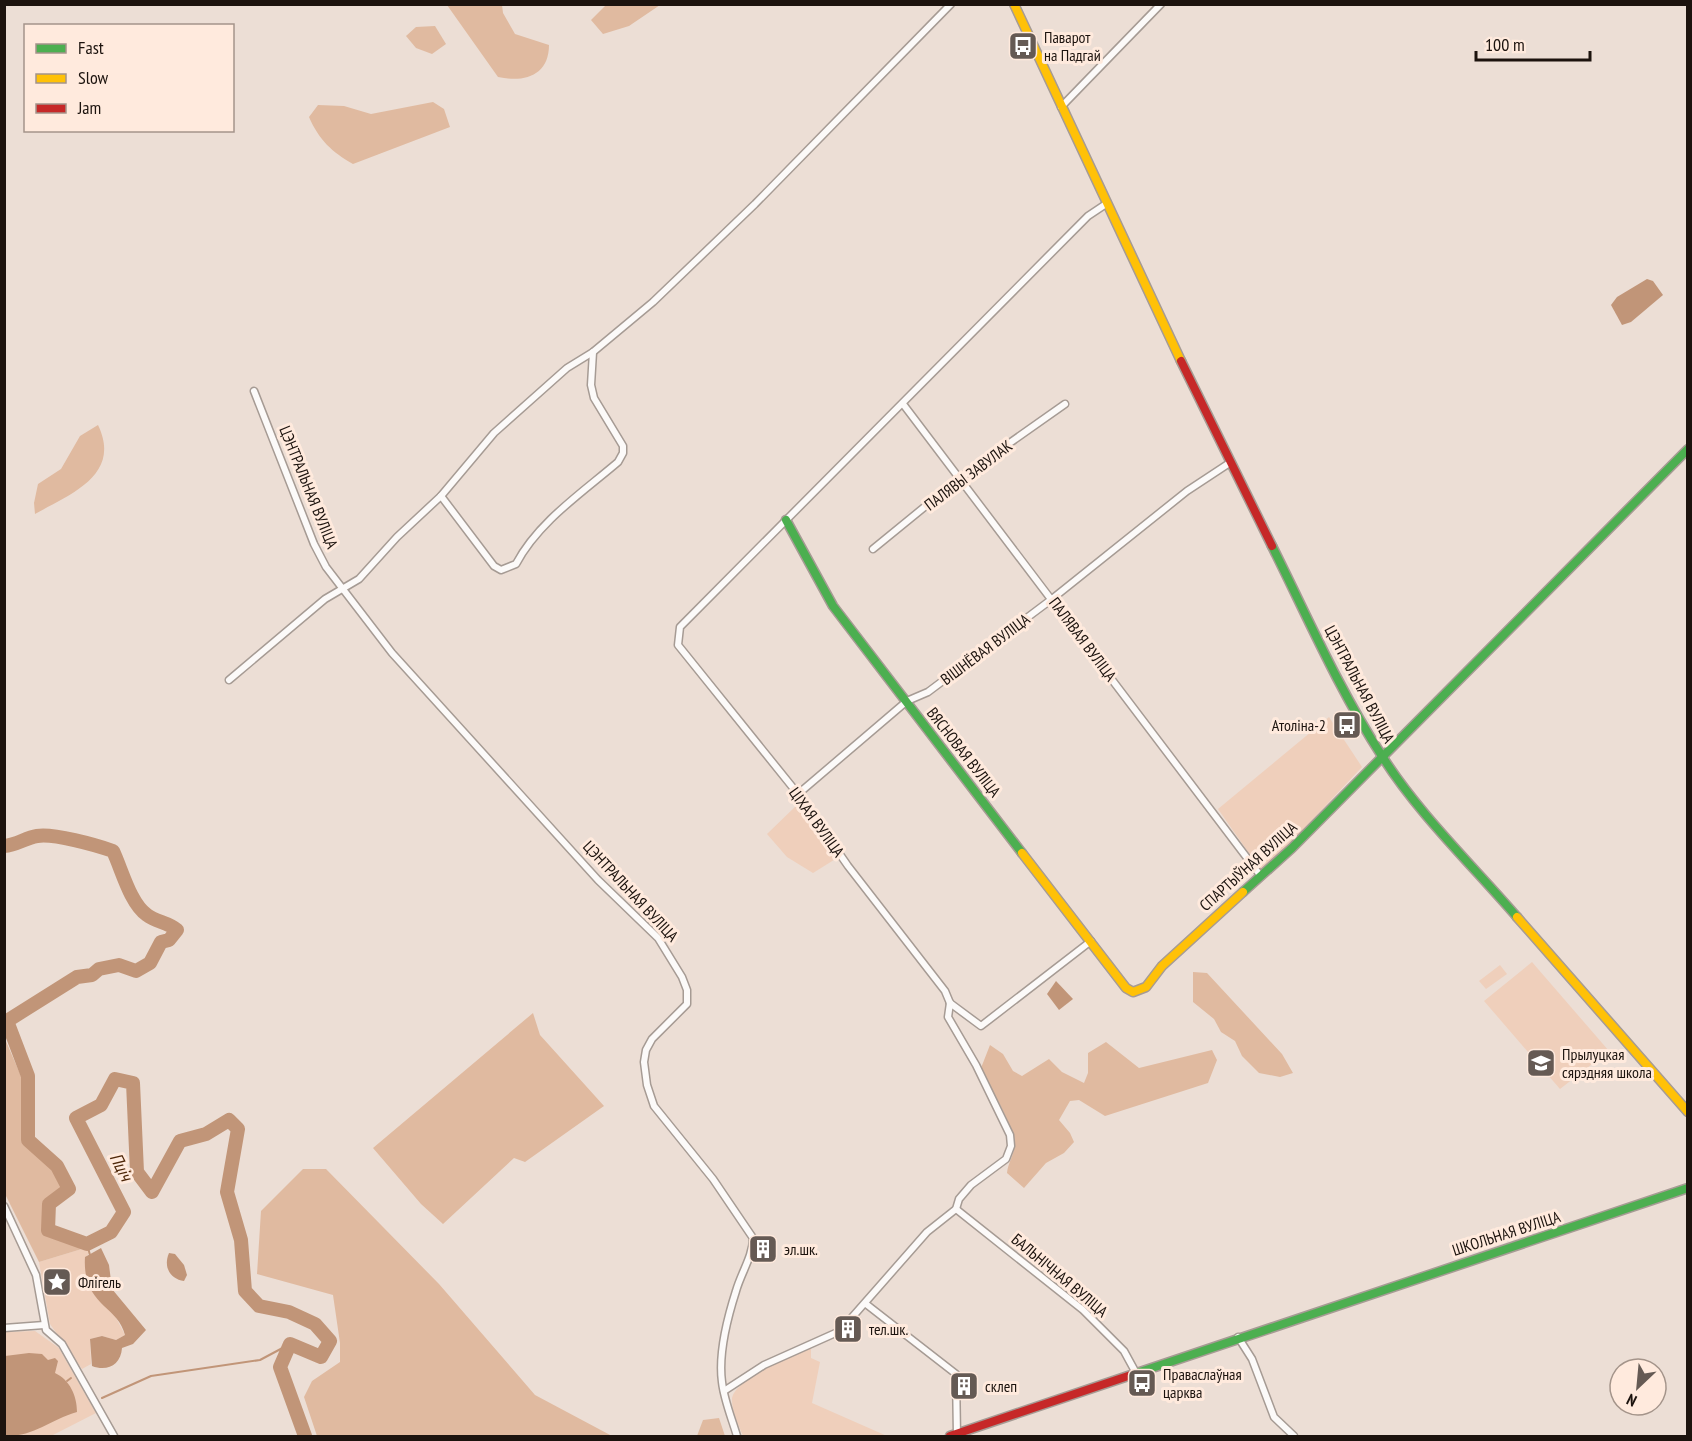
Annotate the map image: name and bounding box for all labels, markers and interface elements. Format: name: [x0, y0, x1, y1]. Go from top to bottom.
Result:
legend: [24, 24, 234, 132]
scale bar: [1476, 24, 1590, 62]
place label: Паварот на Падгай: [1044, 27, 1101, 65]
bus stop icon: Паварот на Падгай: [1007, 30, 1039, 62]
text: 100 m: [1485, 33, 1525, 56]
text: Fast: [78, 36, 104, 59]
text: Slow: [78, 66, 109, 89]
text: Jam: [77, 96, 101, 119]
street label: ЦЭНТРАЛЬНАЯ ВУЛІЦА: [275, 423, 343, 552]
street label: ПАЛЯВЫ ЗАВУЛАК: [920, 435, 1016, 515]
street label: ПАЛЯВАЯ ВУЛІЦА: [1045, 593, 1121, 685]
street label: ВІШНЁВАЯ ВУЛІЦА: [936, 609, 1034, 689]
street label: ЦЭНТРАЛЬНАЯ ВУЛІЦА: [1320, 622, 1400, 747]
street label: ВЯСНОВАЯ ВУЛІЦА: [923, 703, 1005, 801]
bus stop icon: Атоліна-2: [1331, 709, 1363, 741]
place label: Атоліна-2: [1272, 715, 1326, 735]
street label: ЦІХАЯ ВУЛІЦА: [785, 783, 849, 861]
street label: СПАРТЫЎНАЯ ВУЛІЦА: [1195, 817, 1301, 915]
street label: ЦЭНТРАЛЬНАЯ ВУЛІЦА: [579, 836, 683, 946]
place label: Прылуцкая сярэдняя школа: [1562, 1044, 1652, 1082]
school or university icon: Прылуцкая сярэдняя школа: [1525, 1047, 1557, 1079]
water label: Пціч: [105, 1149, 139, 1186]
street label: ШКОЛЬНАЯ ВУЛІЦА: [1449, 1206, 1563, 1260]
street label: БАЛЬНІЧНАЯ ВУЛІЦА: [1008, 1229, 1113, 1321]
building icon: эл.шк.: [747, 1233, 779, 1265]
place label: эл.шк.: [784, 1239, 818, 1259]
place icon: Флігель: [41, 1266, 73, 1298]
place label: Флігель: [78, 1272, 121, 1292]
building icon: тел.шк.: [832, 1313, 864, 1345]
place label: тел.шк.: [869, 1319, 908, 1339]
north arrow: [1608, 1357, 1668, 1417]
place label: Праваслаўная царква: [1163, 1364, 1242, 1402]
bus stop icon: Праваслаўная царква: [1126, 1367, 1158, 1399]
building icon: склеп: [948, 1370, 980, 1402]
place label: склеп: [985, 1376, 1017, 1396]
text: N: [1623, 1390, 1640, 1411]

